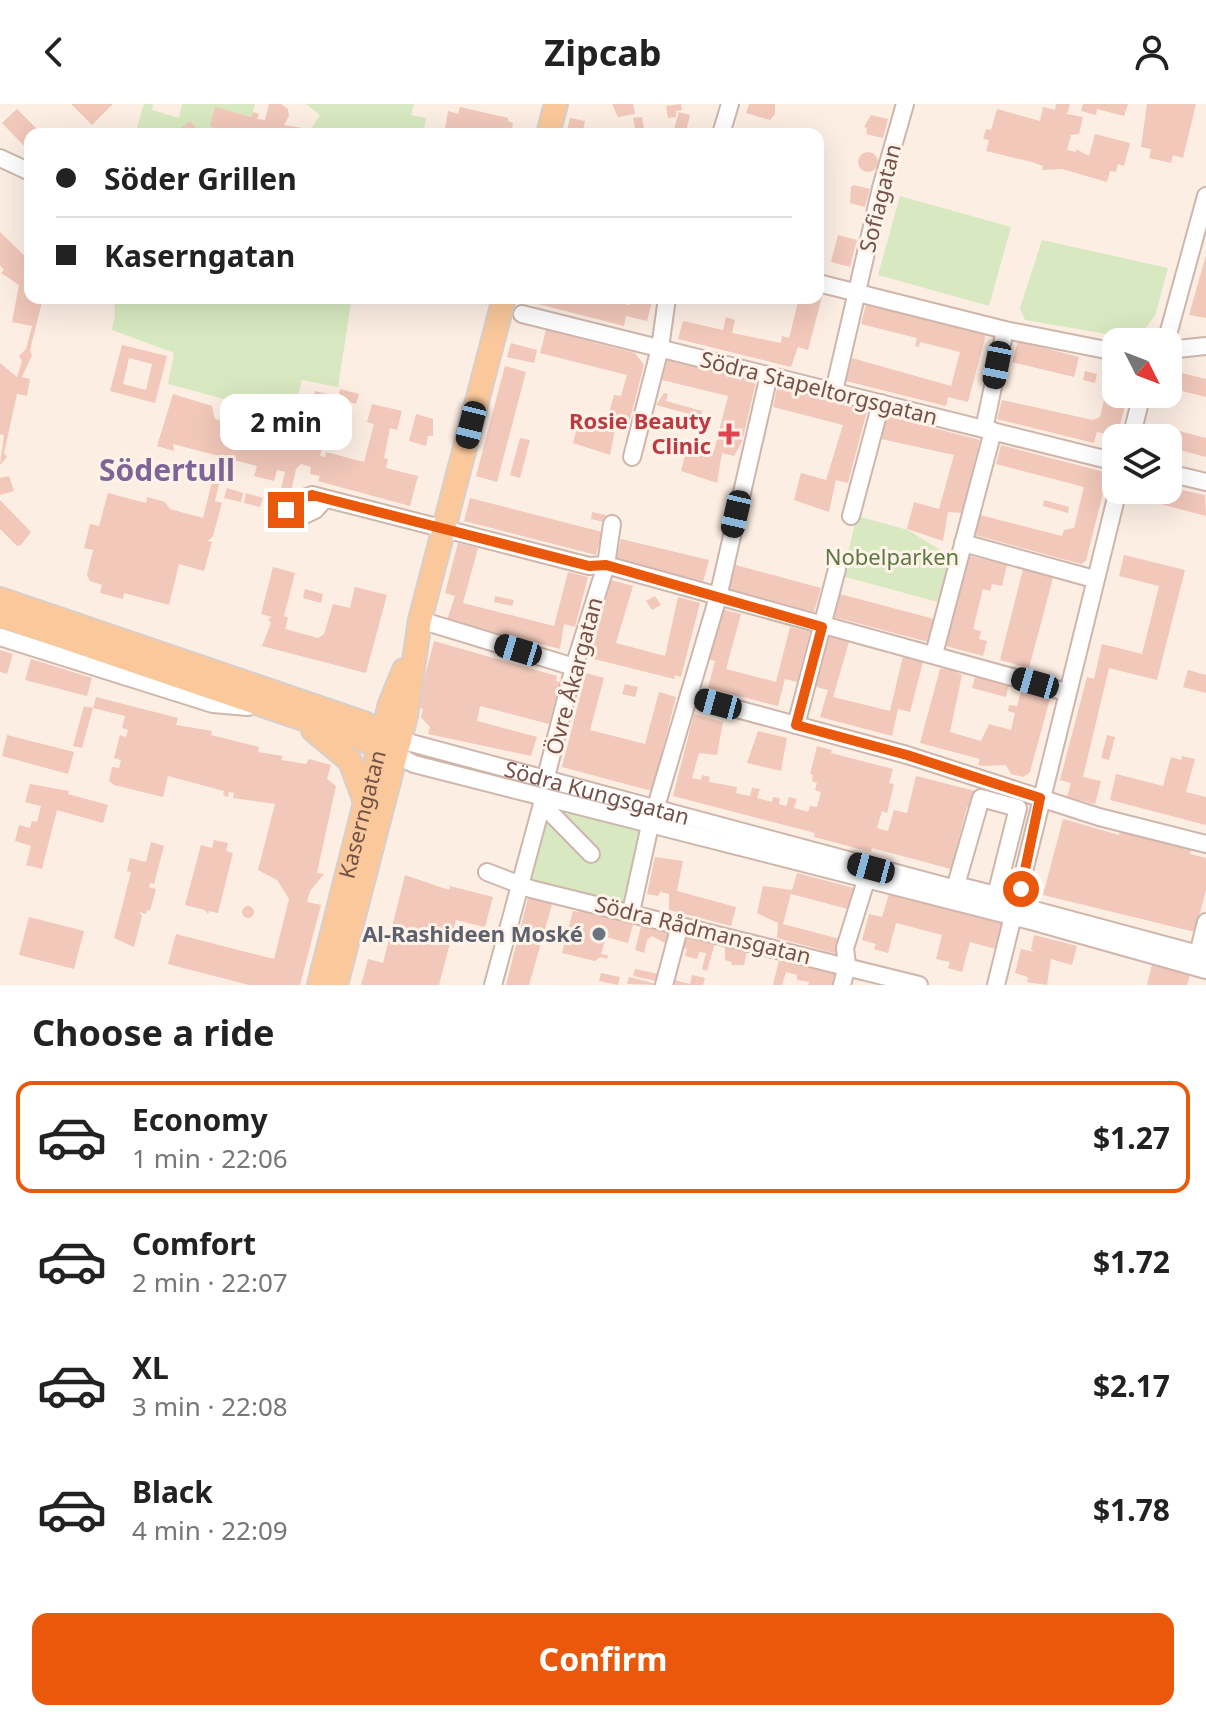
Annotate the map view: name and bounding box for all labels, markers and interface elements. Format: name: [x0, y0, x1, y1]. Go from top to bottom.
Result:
text: Zipcab: [544, 28, 662, 77]
icon: back: [32, 30, 76, 74]
icon: person: [1130, 30, 1174, 74]
street label: Sofiagatan: [851, 140, 907, 255]
text: Söder Grillen: [104, 158, 297, 199]
text: Kaserngatan: [104, 235, 295, 276]
north arrow: [1102, 328, 1182, 408]
map controls: [1102, 328, 1182, 504]
car: [981, 339, 1013, 391]
street label: Södra Stapeltorgsgatan: [697, 343, 941, 431]
callout: 2 min: [220, 394, 352, 450]
car: [454, 399, 488, 451]
text: 2 min: [250, 404, 322, 440]
place label: Rosie Beauty Clinic: [569, 405, 711, 460]
marker: Rosie Beauty Clinic: [718, 423, 740, 445]
button: layers: [1102, 424, 1182, 504]
district label: Södertull: [99, 449, 235, 490]
car: [719, 488, 753, 540]
route end: [268, 492, 304, 528]
park label: Nobelparken: [825, 541, 959, 571]
street label: Övre Åkargatan: [538, 594, 608, 758]
car: [492, 632, 544, 668]
car: [1009, 665, 1061, 701]
car: [692, 686, 744, 722]
street label: Kaserngatan: [331, 747, 392, 882]
street label: Södra Kungsgatan: [501, 753, 693, 831]
car: [845, 850, 897, 886]
route start: [1003, 871, 1039, 907]
street label: Södra Rådmansgatan: [592, 888, 815, 970]
place label: Al-Rashideen Moské: [362, 918, 583, 948]
marker: Al-Rashideen Moské: [590, 925, 608, 943]
text: Choose a ride: [32, 1008, 274, 1057]
text: Economy: [132, 1099, 268, 1140]
icon: car: [36, 1101, 108, 1173]
text: $1.27: [1093, 1117, 1170, 1158]
text: 1 min · 22:06: [132, 1140, 288, 1176]
text: Comfort: [132, 1223, 256, 1264]
icon: car: [36, 1225, 108, 1297]
text: $1.72: [1093, 1241, 1170, 1282]
text: 2 min · 22:07: [132, 1264, 288, 1300]
text: XL: [132, 1347, 169, 1388]
icon: car: [36, 1349, 108, 1421]
text: $2.17: [1093, 1365, 1170, 1406]
text: 3 min · 22:08: [132, 1388, 288, 1424]
text: Black: [132, 1471, 213, 1512]
icon: car: [36, 1473, 108, 1545]
text: $1.78: [1093, 1489, 1170, 1530]
text: 4 min · 22:09: [132, 1512, 288, 1548]
button: Confirm: [32, 1613, 1174, 1705]

